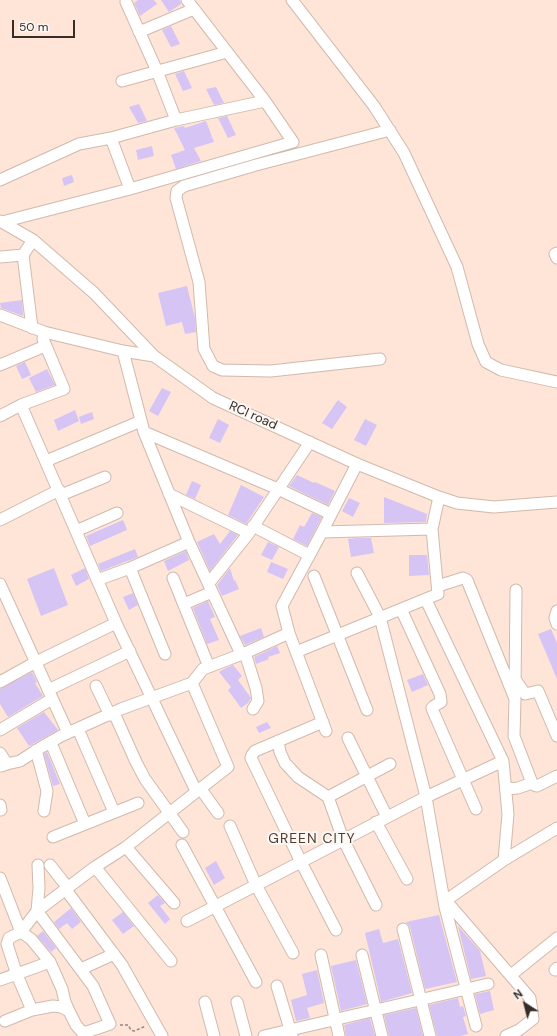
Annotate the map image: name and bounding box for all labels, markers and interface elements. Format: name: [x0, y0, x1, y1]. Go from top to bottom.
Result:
scale bar: [14, 12, 77, 38]
text: 50 m: [19, 19, 48, 35]
street label: RCI road: [227, 398, 279, 434]
district label: GREEN CITY: [268, 831, 356, 847]
north arrow: [505, 984, 545, 1024]
text: N: [511, 986, 525, 1002]

